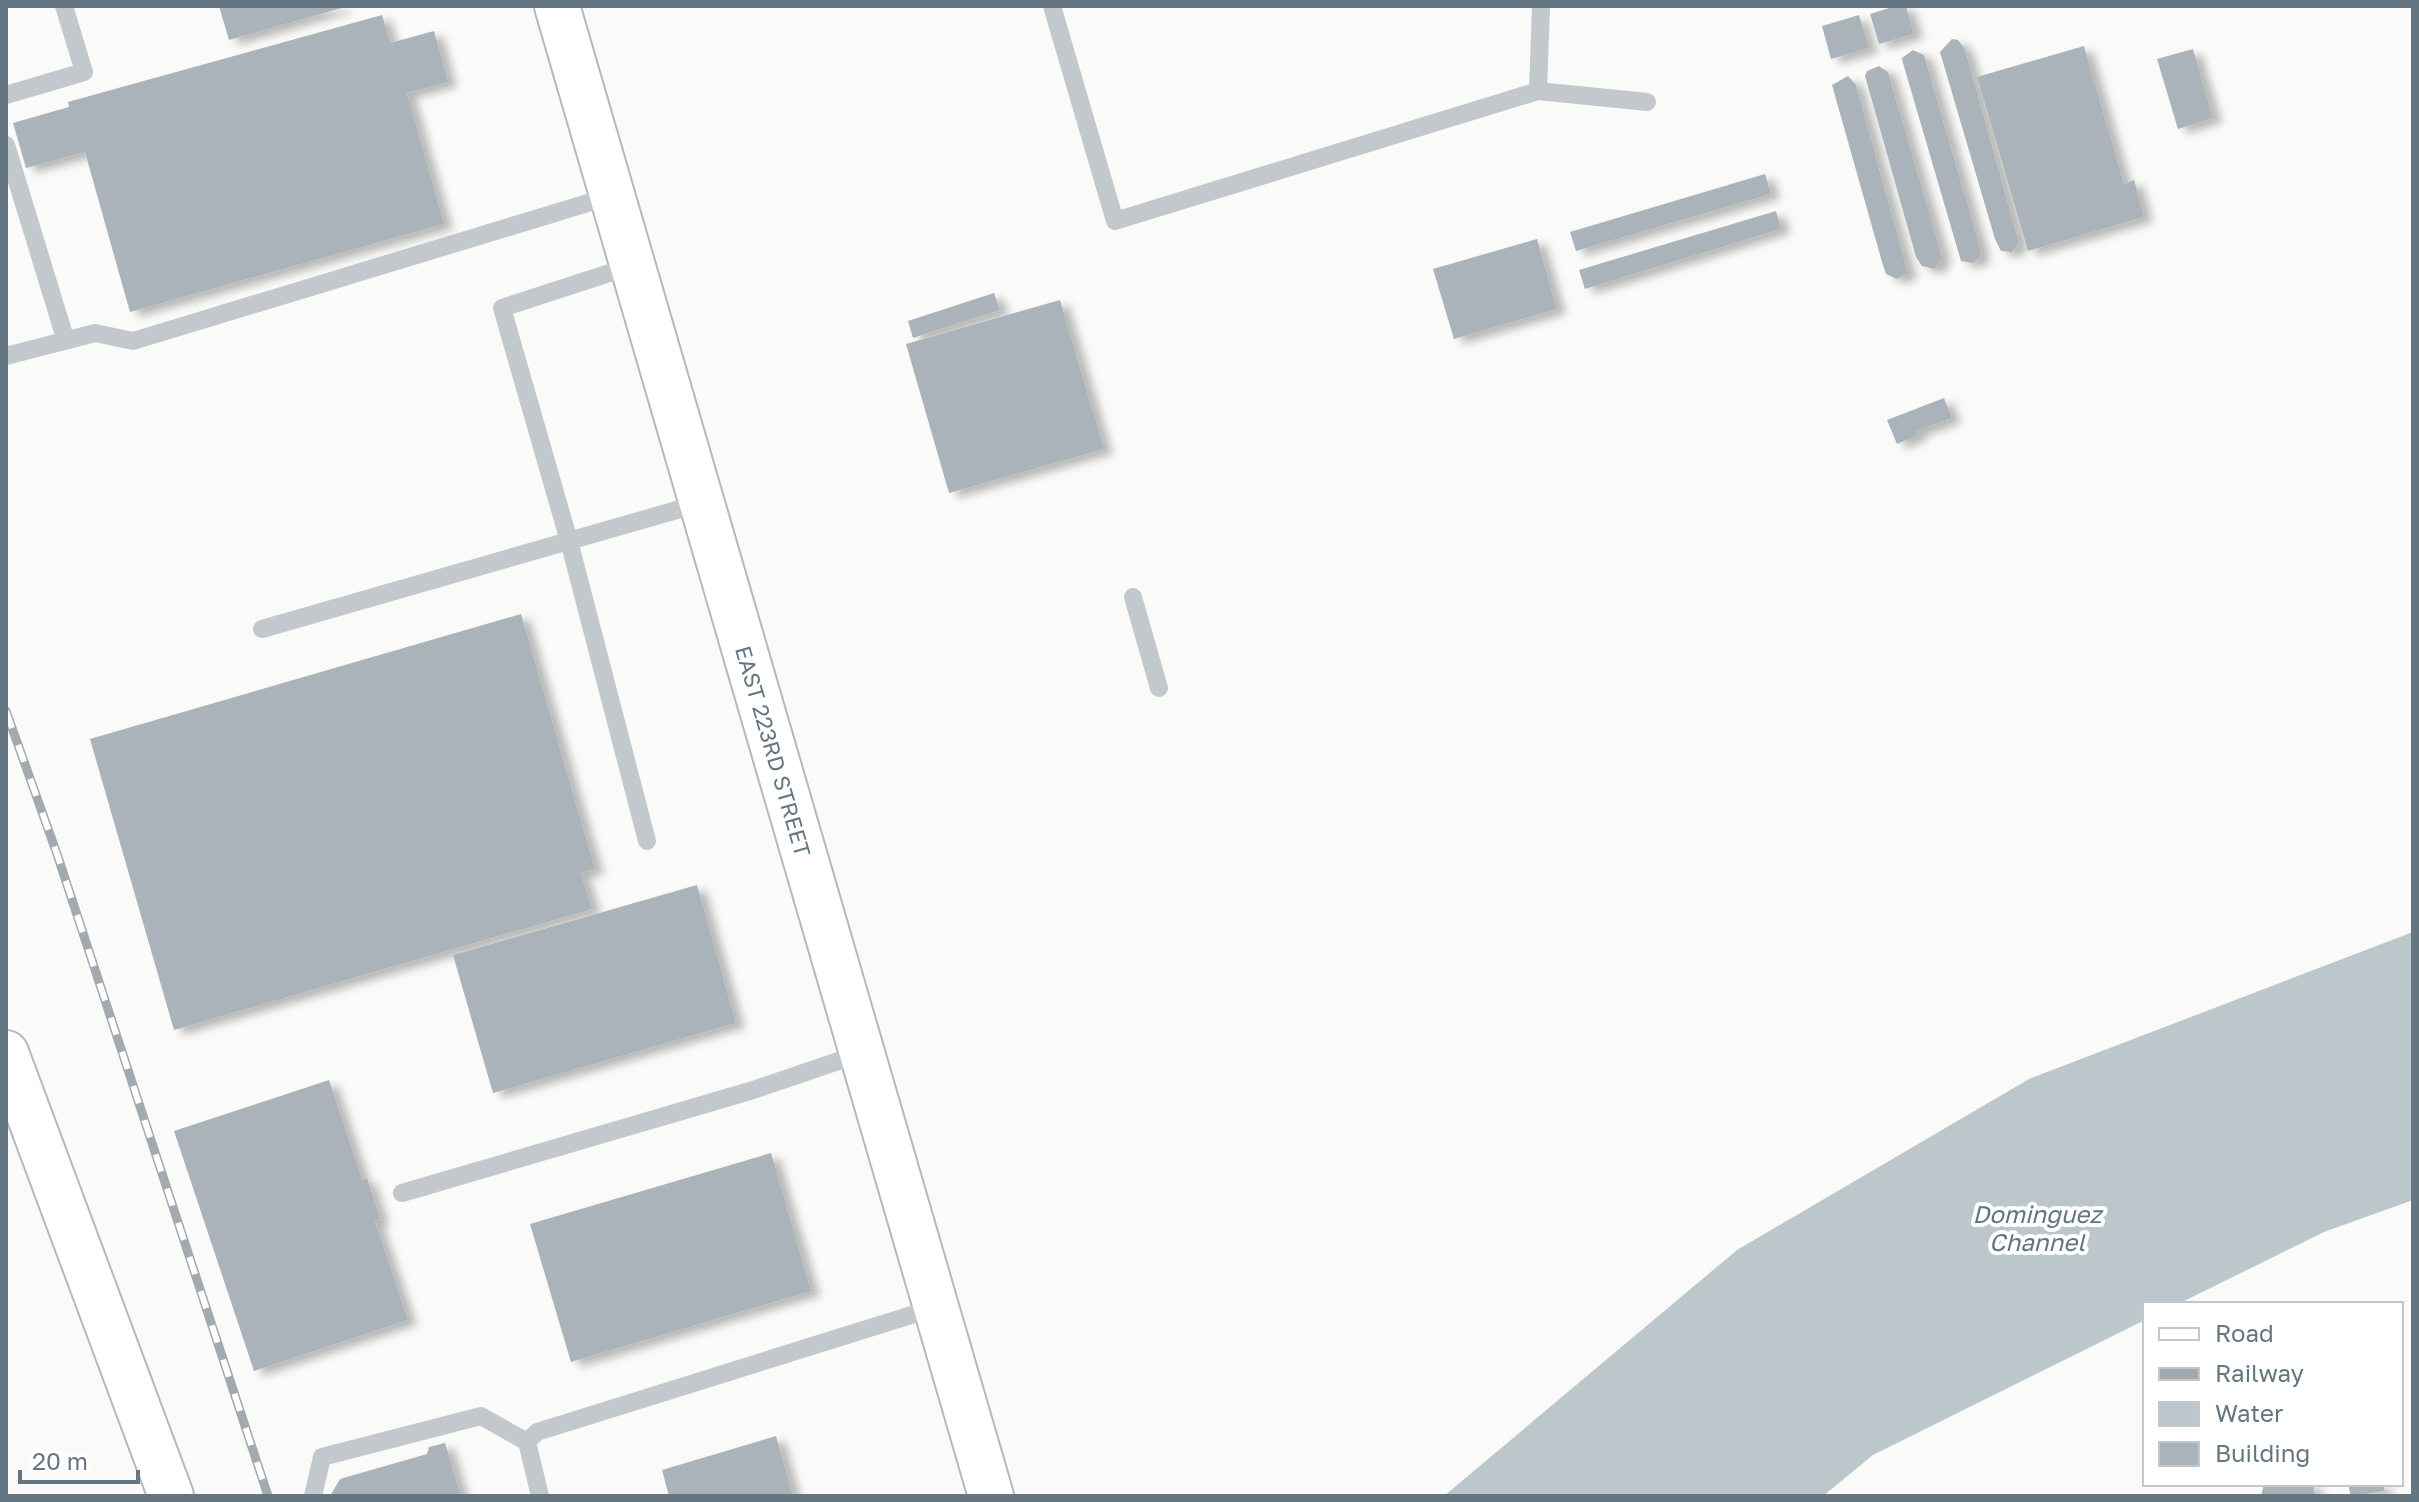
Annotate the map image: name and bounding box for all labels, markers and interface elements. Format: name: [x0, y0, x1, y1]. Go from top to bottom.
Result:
street label: EAST 223RD STREET: [731, 642, 818, 860]
water label: Dominguez Channel: [1972, 1199, 2104, 1256]
legend: [2143, 1302, 2403, 1486]
text: Road: [2215, 1318, 2274, 1347]
text: Railway: [2215, 1358, 2304, 1387]
text: Water: [2215, 1398, 2283, 1427]
scale bar: [20, 1434, 138, 1484]
text: Building: [2215, 1438, 2310, 1467]
text: 20 m: [32, 1446, 88, 1475]

